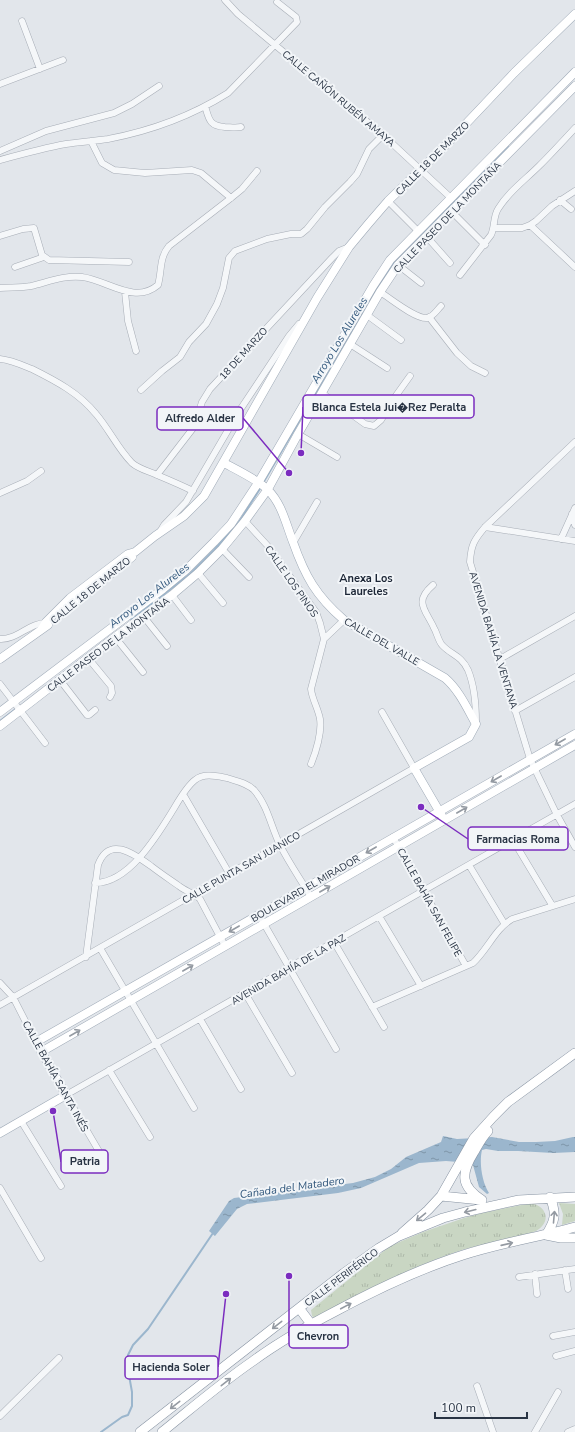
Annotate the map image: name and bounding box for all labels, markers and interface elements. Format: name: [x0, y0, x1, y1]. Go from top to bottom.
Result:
street label: CALLE CAÑÓN RUBÉN AMAYA: [279, 47, 398, 151]
street label: CALLE 18 DE MARZO: [393, 118, 473, 199]
street label: CALLE PASEO DE LA MONTAÑA: [391, 158, 505, 276]
water label: Arroyo Los Alureles: [307, 294, 371, 387]
street label: 18 DE MARZO: [216, 324, 271, 383]
callout: Blanca Estela Jui�Rez Peralta: [303, 395, 474, 418]
text: Blanca Estela Jui�Rez Peralta: [312, 400, 466, 415]
callout: Alfredo Alder: [157, 407, 243, 430]
text: Alfredo Alder: [165, 411, 236, 426]
street label: CALLE LOS PINOS: [261, 543, 321, 620]
street label: CALLE 18 DE MARZO: [48, 554, 134, 628]
water label: Arroyo Los Alureles: [105, 559, 193, 632]
street label: AVENIDA BAHÍA LA VENTANA: [465, 570, 521, 711]
district label: Anexa Los Laureles: [339, 571, 393, 599]
street label: CALLE PASEO DE LA MONTAÑA: [45, 594, 173, 695]
street label: CALLE DEL VALLE: [341, 615, 422, 669]
one-way arrow: [554, 739, 566, 746]
one-way arrow: [490, 775, 502, 783]
one-way arrow: [456, 806, 468, 814]
callout: Farmacias Roma: [468, 827, 568, 850]
street label: CALLE PUNTA SAN JUANICO: [180, 828, 304, 908]
text: Farmacias Roma: [476, 832, 560, 847]
street label: CALLE BAHÍA SAN FELIPE: [393, 846, 465, 959]
one-way arrow: [365, 847, 377, 854]
street label: BOULEVARD EL MIRADOR: [248, 852, 363, 926]
one-way arrow: [319, 885, 331, 893]
one-way arrow: [228, 925, 240, 933]
street label: AVENIDA BAHÍA DE LA PAZ: [229, 931, 348, 1008]
one-way arrow: [182, 963, 194, 971]
street label: CALLE BAHÍA SANTA INÉS: [19, 1018, 92, 1134]
one-way arrow: [69, 1028, 81, 1036]
callout: Patria: [61, 1150, 108, 1173]
text: Patria: [70, 1154, 100, 1169]
water label: Cañada del Matadero: [239, 1173, 345, 1202]
one-way arrow: [464, 1207, 477, 1215]
one-way arrow: [550, 1211, 557, 1224]
one-way arrow: [415, 1212, 426, 1221]
one-way arrow: [500, 1239, 513, 1247]
street label: CALLE PERIFÉRICO: [302, 1245, 382, 1310]
one-way arrow: [339, 1302, 351, 1309]
one-way arrow: [272, 1321, 283, 1329]
callout: Chevron: [289, 1325, 348, 1348]
text: Chevron: [297, 1329, 339, 1344]
callout: Hacienda Soler: [125, 1356, 218, 1379]
text: Hacienda Soler: [132, 1360, 210, 1375]
one-way arrow: [220, 1377, 231, 1386]
scale bar: [435, 1394, 527, 1420]
one-way arrow: [169, 1400, 180, 1409]
text: 100 m: [441, 1400, 476, 1416]

